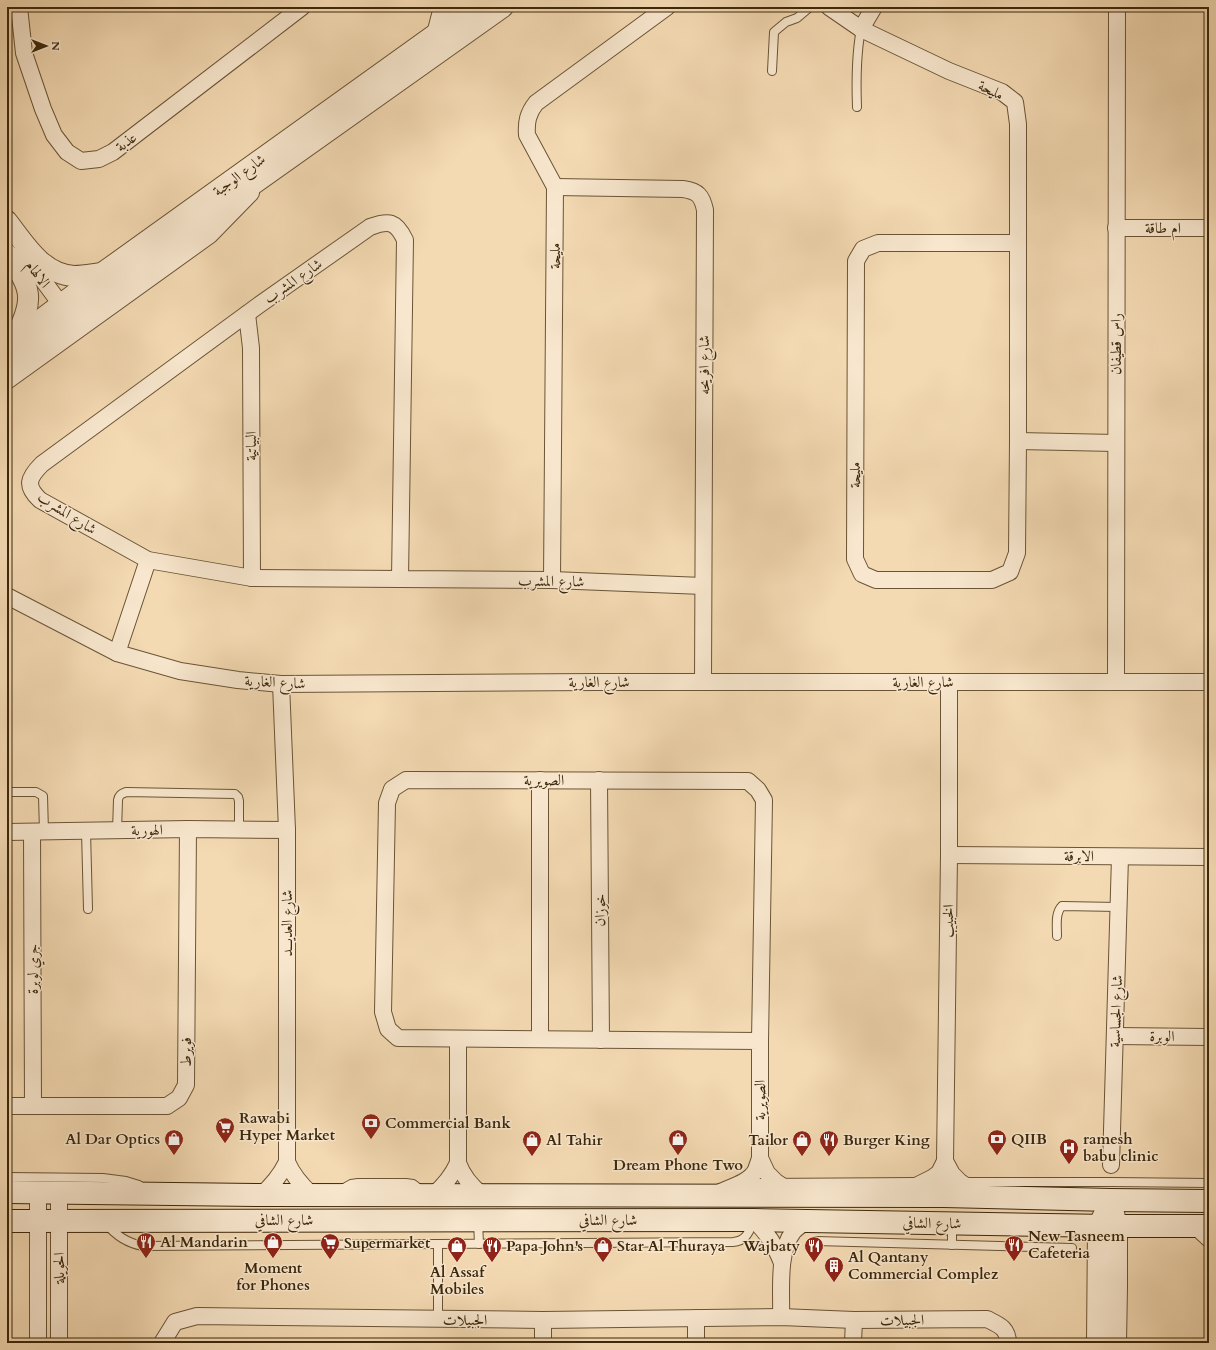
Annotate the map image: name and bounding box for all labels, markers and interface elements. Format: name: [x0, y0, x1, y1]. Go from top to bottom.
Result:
north arrow: [26, 26, 66, 66]
text: N: [48, 41, 63, 51]
street label: مليحة: [975, 75, 1007, 105]
street label: عذبة: [111, 127, 141, 156]
street label: شارع الوجبة: [209, 149, 271, 203]
street label: ام طاقة: [1145, 218, 1181, 241]
street label: مليحة: [545, 243, 565, 269]
street label: شارع المشرب: [260, 254, 328, 311]
street label: الالهام: [19, 256, 55, 294]
street label: راس قطيفان: [1106, 313, 1126, 375]
street label: شارع افريحه: [694, 335, 717, 395]
street label: البياتية: [241, 431, 261, 461]
street label: مليحة: [845, 462, 865, 488]
street label: شارع المشرب: [32, 487, 101, 542]
street label: شارع المشرب: [518, 570, 584, 595]
street label: شارع الغارية: [244, 670, 306, 697]
street label: شارع الغارية: [568, 672, 630, 695]
street label: شارع الغارية: [892, 672, 954, 695]
street label: الصويرية: [524, 770, 564, 790]
street label: الهورية: [131, 820, 163, 840]
street label: الابرقة: [1064, 846, 1094, 866]
street label: شارع العديـــد: [277, 890, 300, 956]
street label: خوزان: [590, 894, 610, 926]
street label: الخبيب: [938, 904, 958, 938]
street label: جري لوبرة: [23, 944, 45, 994]
street label: شارع الجساسية: [1105, 974, 1130, 1048]
street label: الوبرة: [1149, 1026, 1175, 1046]
street label: فويرط: [176, 1037, 196, 1067]
street label: الصويرية: [750, 1080, 770, 1120]
place label: Rawabi Hyper Market: [239, 1108, 336, 1145]
bank icon: Commercial Bank: [360, 1112, 382, 1140]
place label: Commercial Bank: [385, 1113, 511, 1133]
supermarket icon: Rawabi Hyper Market: [214, 1116, 236, 1144]
shop icon: Al Dar Optics: [163, 1128, 185, 1156]
shop icon: Dream Phone Two: [667, 1128, 689, 1156]
bank icon: QIIB: [986, 1128, 1008, 1156]
place label: Al Dar Optics: [65, 1129, 160, 1149]
shop icon: Al Tahir: [521, 1129, 543, 1157]
shop icon: Tailor: [791, 1129, 813, 1157]
restaurant icon: Burger King: [818, 1129, 840, 1157]
place label: QIIB: [1011, 1129, 1047, 1149]
place label: ramesh babu clinic: [1083, 1129, 1159, 1166]
place label: Al Tahir: [546, 1130, 604, 1150]
place label: Tailor: [748, 1130, 789, 1150]
place label: Burger King: [843, 1130, 930, 1150]
hospital icon: ramesh babu clinic: [1058, 1137, 1080, 1165]
place label: Dream Phone Two: [613, 1155, 743, 1175]
street label: شارع الشافي: [255, 1210, 313, 1233]
street label: شارع الشافي: [579, 1210, 637, 1233]
street label: شارع الشافي: [902, 1212, 961, 1237]
place label: New Tasneem Cafeteria: [1028, 1226, 1125, 1263]
restaurant icon: Al Mandarin: [135, 1231, 157, 1259]
shop icon: Moment for Phones: [262, 1231, 284, 1259]
place label: Al Mandarin: [160, 1232, 248, 1252]
supermarket icon: Supermarket: [319, 1232, 341, 1260]
place label: Supermarket: [344, 1233, 431, 1253]
restaurant icon: New Tasneem Cafeteria: [1003, 1234, 1025, 1262]
shop icon: Al Assaf Mobiles: [446, 1235, 468, 1263]
restaurant icon: Papa John's: [481, 1235, 503, 1263]
shop icon: Star Al Thuraya: [592, 1235, 614, 1263]
restaurant icon: Wajbaty: [803, 1235, 825, 1263]
place label: Papa John's: [506, 1236, 583, 1256]
place label: Star Al Thuraya: [617, 1236, 726, 1256]
place label: Wajbaty: [742, 1236, 800, 1256]
place label: Al Qantany Commercial Complez: [848, 1247, 999, 1284]
street label: الحويلة: [49, 1252, 69, 1285]
building icon: Al Qantany Commercial Complez: [823, 1255, 845, 1283]
place label: Moment for Phones: [236, 1258, 310, 1295]
place label: Al Assaf Mobiles: [430, 1262, 487, 1299]
street label: الجبيلات: [443, 1310, 487, 1330]
street label: الجبيلات: [880, 1310, 924, 1330]

